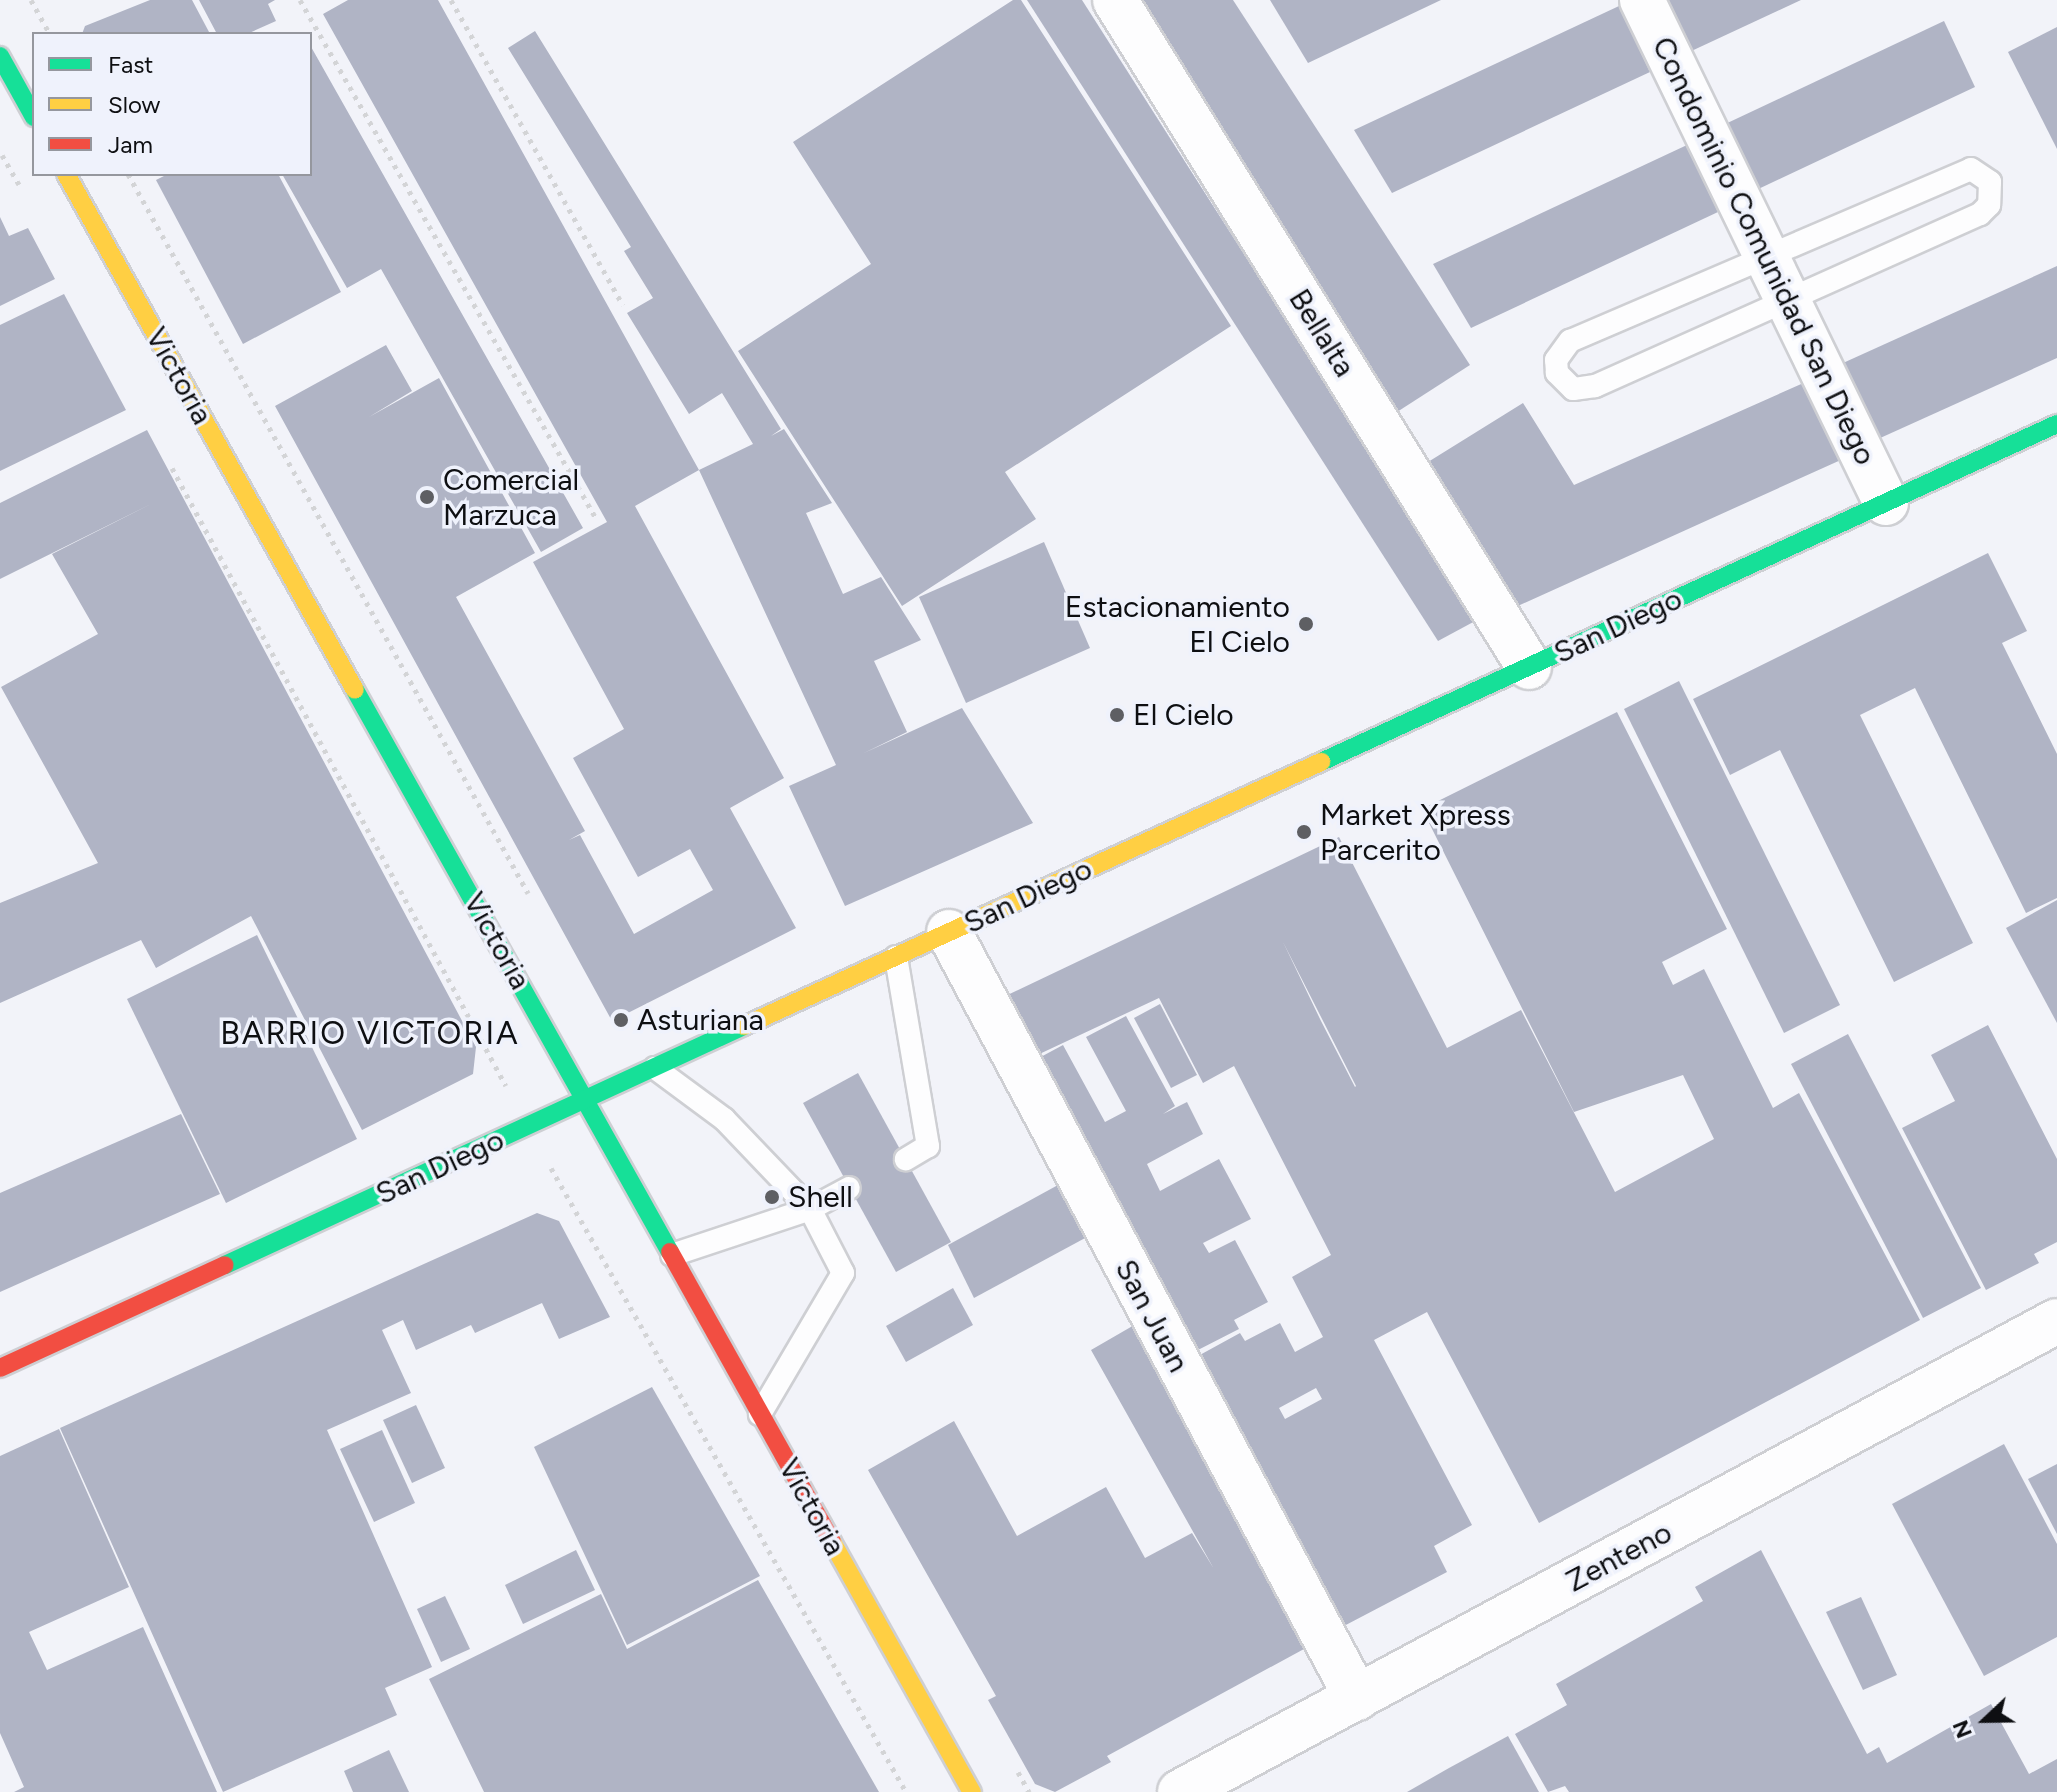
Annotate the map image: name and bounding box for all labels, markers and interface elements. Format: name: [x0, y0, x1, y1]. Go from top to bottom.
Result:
street label: Condominio Comunidad San Diego: [1644, 31, 1884, 471]
legend: [32, 32, 312, 176]
text: Fast: [108, 50, 153, 79]
text: Slow: [108, 90, 160, 119]
text: Jam: [108, 130, 153, 159]
street label: Bellalta: [1281, 283, 1363, 383]
street label: Victoria: [138, 321, 220, 431]
place label: Comercial Marzuca: [443, 462, 579, 532]
marker: Comercial Marzuca: [418, 488, 436, 506]
street label: San Diego: [1548, 581, 1688, 671]
place label: Estacionamiento El Cielo: [1065, 589, 1290, 660]
marker: Estacionamiento El Cielo: [1297, 615, 1315, 633]
place label: El Cielo: [1133, 697, 1234, 733]
marker: El Cielo: [1108, 706, 1126, 724]
place label: Market Xpress Parcerito: [1320, 797, 1511, 868]
marker: Market Xpress Parcerito: [1295, 823, 1313, 841]
street label: San Diego: [958, 851, 1098, 941]
street label: Victoria: [456, 886, 538, 996]
place label: Asturiana: [637, 1002, 764, 1038]
marker: Asturiana: [612, 1011, 630, 1029]
district label: BARRIO VICTORIA: [220, 1014, 520, 1052]
street label: San Diego: [370, 1122, 510, 1212]
place label: Shell: [788, 1179, 853, 1215]
marker: Shell: [763, 1188, 781, 1206]
street label: San Juan: [1107, 1254, 1197, 1378]
street label: Victoria: [771, 1452, 853, 1562]
street label: Zenteno: [1560, 1514, 1678, 1600]
north arrow: [1945, 1680, 2025, 1760]
text: N: [1947, 1716, 1978, 1742]

